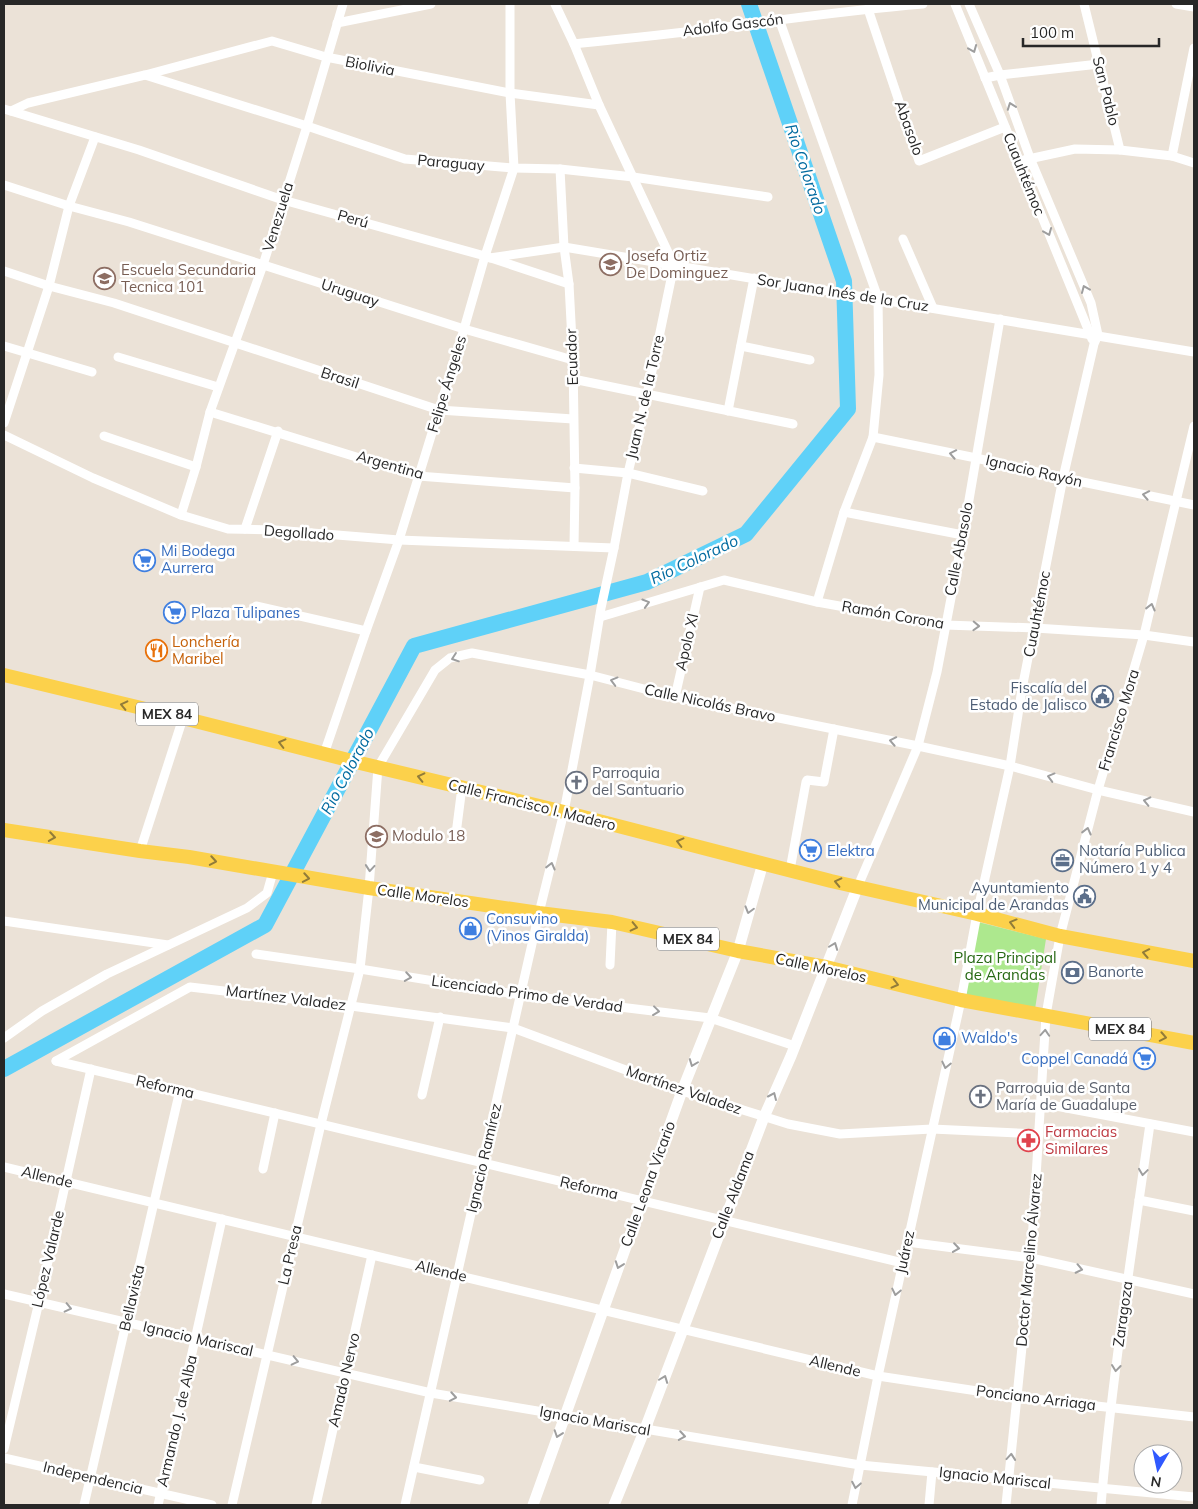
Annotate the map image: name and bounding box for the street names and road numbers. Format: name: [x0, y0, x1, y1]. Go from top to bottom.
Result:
street label: Adolfo Gascón: [681, 9, 784, 40]
street label: Biolivia: [344, 51, 396, 80]
street label: San Pablo: [1089, 54, 1124, 127]
street label: Abasolo: [891, 98, 928, 158]
street label: Cuauhtémoc: [999, 130, 1050, 218]
street label: Paraguay: [417, 150, 485, 175]
street label: Venezuela: [258, 180, 297, 254]
street label: Perú: [335, 205, 371, 232]
street label: Sor Juana Inés de la Cruz: [756, 270, 930, 315]
street label: Uruguay: [319, 274, 381, 311]
street label: Ecuador: [561, 328, 582, 386]
street label: Felipe Ángeles: [423, 333, 470, 435]
street label: Juan N. de la Torre: [621, 333, 668, 461]
street label: Brasil: [319, 362, 362, 393]
street label: Argentina: [354, 446, 426, 483]
street label: Ignacio Rayón: [984, 450, 1084, 491]
street label: Calle Abasolo: [940, 500, 977, 598]
street label: Degollado: [263, 521, 335, 544]
street label: Cuauhtémoc: [1019, 569, 1054, 659]
street label: Ramón Corona: [840, 596, 946, 633]
street label: Apolo XI: [671, 611, 702, 672]
street label: Francisco Mora: [1094, 667, 1143, 773]
street label: Calle Nicolás Bravo: [643, 679, 777, 726]
road number: MEX 84: [136, 702, 198, 726]
street label: Calle Francisco I. Madero: [446, 774, 618, 835]
street label: Calle Morelos: [376, 880, 470, 911]
road number: MEX 84: [657, 928, 719, 951]
street label: Calle Morelos: [774, 949, 868, 986]
street label: Licenciado Primo de Verdad: [430, 971, 624, 1016]
street label: Martínez Valadez: [225, 981, 348, 1014]
road number: MEX 84: [1089, 1018, 1151, 1040]
street label: Martínez Valadez: [624, 1061, 745, 1118]
street label: Reforma: [134, 1071, 196, 1102]
street label: Ignacio Ramírez: [462, 1101, 505, 1214]
street label: Calle Leona Vicario: [616, 1118, 679, 1249]
street label: Calle Aldama: [707, 1148, 758, 1242]
street label: Allende: [20, 1161, 75, 1192]
street label: Reforma: [558, 1172, 620, 1203]
street label: Doctor Marcelino Álvarez: [1011, 1172, 1046, 1347]
street label: López Valarde: [27, 1208, 68, 1309]
street label: La Presa: [273, 1223, 306, 1287]
street label: Juárez: [891, 1228, 918, 1275]
street label: Allende: [414, 1255, 469, 1286]
street label: Bellavista: [115, 1263, 148, 1333]
street label: Zaragoza: [1108, 1280, 1137, 1348]
street label: Ignacio Mariscal: [141, 1317, 255, 1360]
street label: Amado Nervo: [323, 1331, 364, 1429]
street label: Allende: [808, 1350, 863, 1381]
street label: Armando J. de Alba: [152, 1353, 201, 1489]
street label: Ponciano Arriaga: [975, 1381, 1097, 1414]
street label: Ignacio Mariscal: [538, 1401, 652, 1440]
street label: Independencia: [41, 1457, 145, 1498]
street label: Ignacio Mariscal: [938, 1462, 1052, 1493]

